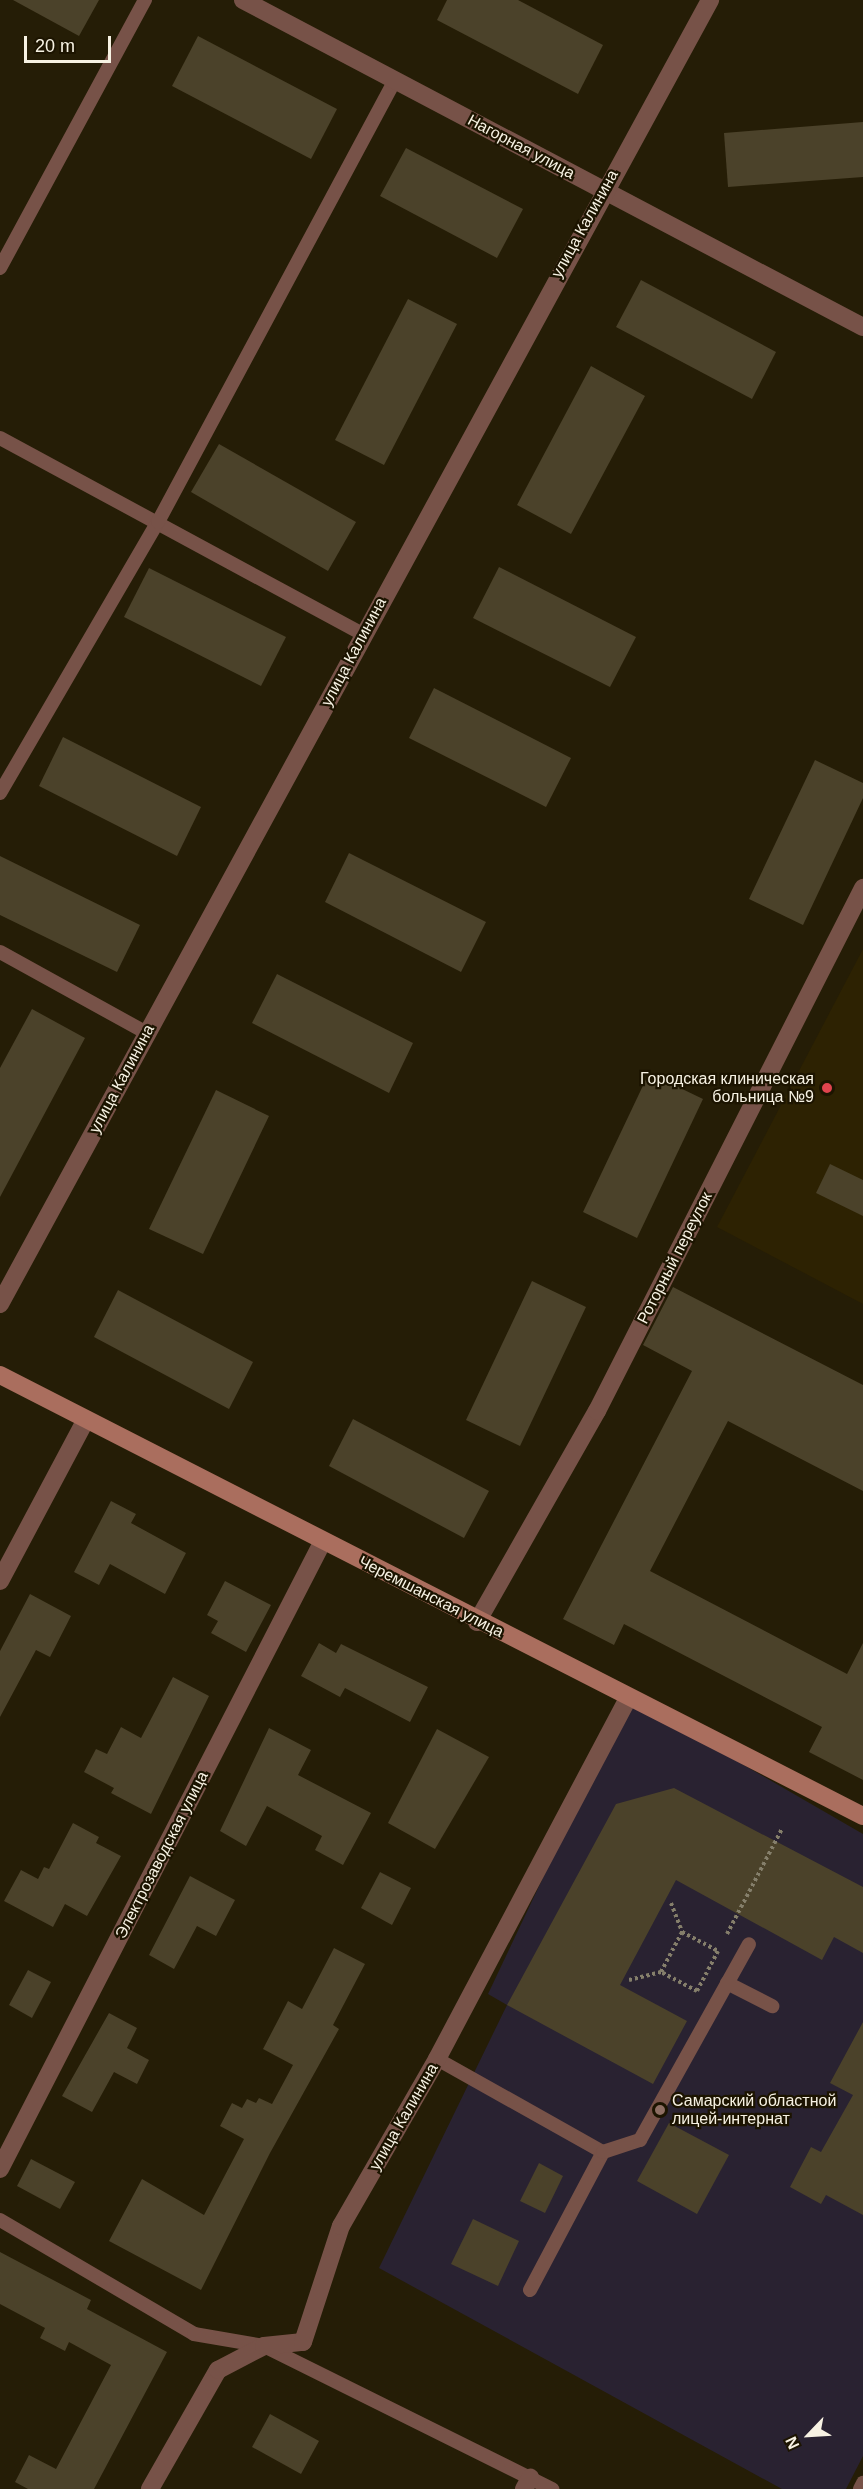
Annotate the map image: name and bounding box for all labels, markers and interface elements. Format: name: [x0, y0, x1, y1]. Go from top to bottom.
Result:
scale bar: [27, 24, 114, 62]
text: 20 m: [35, 36, 75, 56]
street label: Нагорная улица: [464, 111, 578, 183]
street label: улица Калинина: [547, 167, 623, 281]
street label: улица Калинина: [317, 594, 391, 710]
street label: улица Калинина: [85, 1021, 159, 1137]
place label: Городская клиническая больница №9: [640, 1069, 814, 1107]
marker: Городская клиническая больница №9: [818, 1079, 836, 1097]
street label: Роторный переулок: [633, 1189, 717, 1327]
street label: Черемшанская улица: [355, 1552, 507, 1642]
street label: Электрозаводская улица: [111, 1768, 213, 1942]
street label: улица Калинина: [366, 2060, 442, 2174]
place label: Самарский областной лицей-интернат: [672, 2091, 836, 2129]
marker: Самарский областной лицей-интернат: [653, 2103, 667, 2117]
north arrow: [779, 2405, 839, 2465]
text: N: [782, 2434, 802, 2452]

